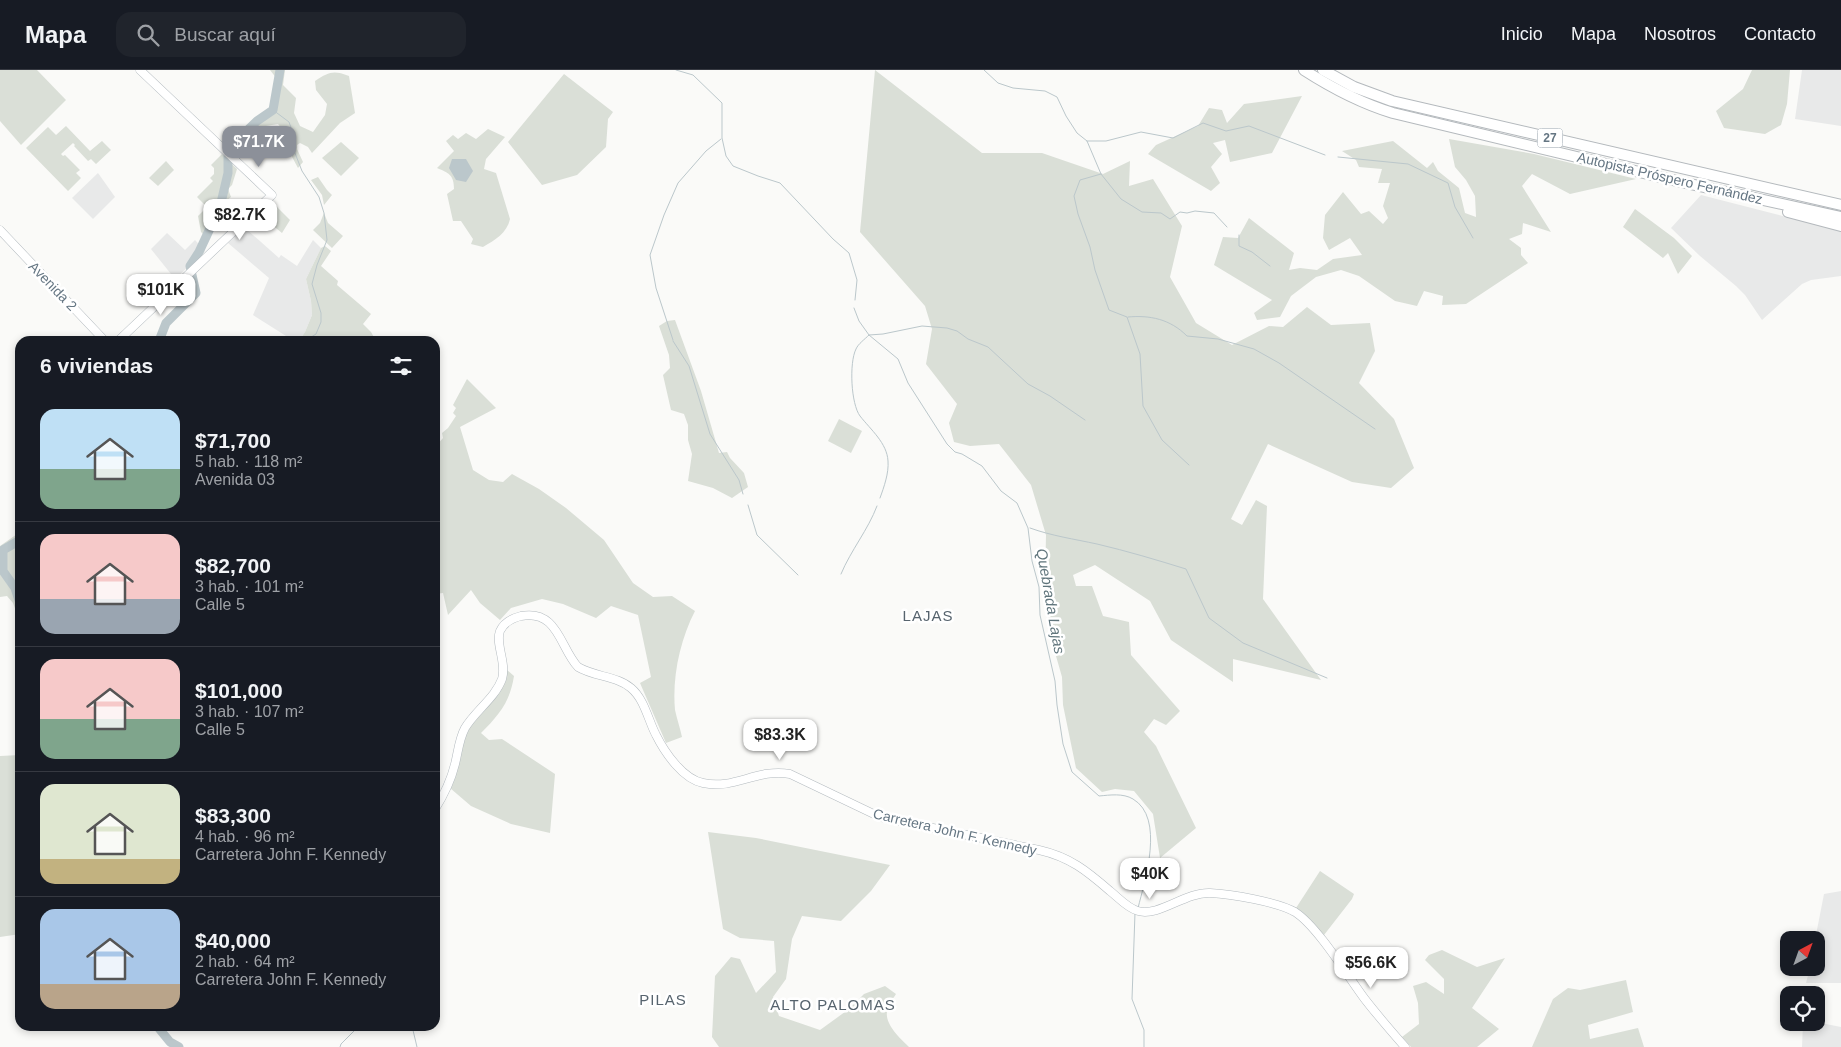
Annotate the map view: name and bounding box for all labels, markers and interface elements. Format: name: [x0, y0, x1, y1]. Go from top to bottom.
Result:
search box: [116, 12, 466, 57]
text: Mapa: [25, 21, 86, 48]
icon: search: [134, 21, 162, 49]
text: Buscar aquí: [174, 24, 276, 45]
text: Inicio: [1501, 24, 1543, 44]
text: Mapa: [1571, 24, 1616, 44]
text: Nosotros: [1644, 24, 1716, 44]
text: Contacto: [1744, 24, 1816, 44]
pin: $71.7K: [218, 126, 300, 168]
road number: 27: [1538, 128, 1562, 148]
text: $71.7K: [233, 133, 285, 150]
street label: Autopista Próspero Fernández: [1576, 149, 1764, 207]
pin: $82.7K: [199, 198, 281, 241]
text: $82.7K: [214, 206, 266, 223]
street label: Avenida 2: [26, 258, 80, 314]
pin: $101K: [126, 274, 196, 316]
text: $101K: [137, 281, 185, 298]
icon: filters: [387, 352, 415, 380]
text: 6 viviendas: [40, 354, 153, 377]
icon: home: [80, 429, 140, 489]
text: $71,700: [195, 429, 271, 452]
text: 5 hab. · 118 m²: [195, 453, 302, 470]
text: Avenida 03: [195, 471, 275, 488]
water label: Quebrada Lajas: [1033, 547, 1069, 656]
icon: home: [80, 554, 140, 614]
text: $82,700: [195, 554, 271, 577]
text: 3 hab. · 101 m²: [195, 578, 304, 595]
text: Calle 5: [195, 596, 245, 613]
district label: LAJAS: [903, 607, 953, 624]
icon: home: [80, 679, 140, 739]
text: $101,000: [195, 679, 283, 702]
text: 3 hab. · 107 m²: [195, 703, 304, 720]
pin: $83.3K: [739, 718, 821, 761]
text: Calle 5: [195, 721, 245, 738]
text: $83.3K: [754, 726, 806, 743]
icon: home: [80, 804, 140, 864]
text: $83,300: [195, 804, 271, 827]
street label: Carretera John F. Kennedy: [872, 805, 1038, 859]
text: 4 hab. · 96 m²: [195, 828, 295, 845]
text: Carretera John F. Kennedy: [195, 846, 386, 863]
pin: $40K: [1120, 858, 1180, 900]
text: $40K: [1131, 865, 1169, 882]
icon: home: [80, 929, 140, 989]
text: $40,000: [195, 929, 271, 952]
north arrow: [1780, 931, 1825, 976]
map controls: [1780, 931, 1825, 1031]
pin: $56.6K: [1330, 946, 1412, 989]
text: 2 hab. · 64 m²: [195, 953, 295, 970]
text: $56.6K: [1345, 954, 1397, 971]
text: Carretera John F. Kennedy: [195, 971, 386, 988]
button: locate: [1780, 986, 1825, 1031]
district label: PILAS: [639, 991, 687, 1008]
district label: ALTO PALOMAS: [770, 996, 896, 1013]

